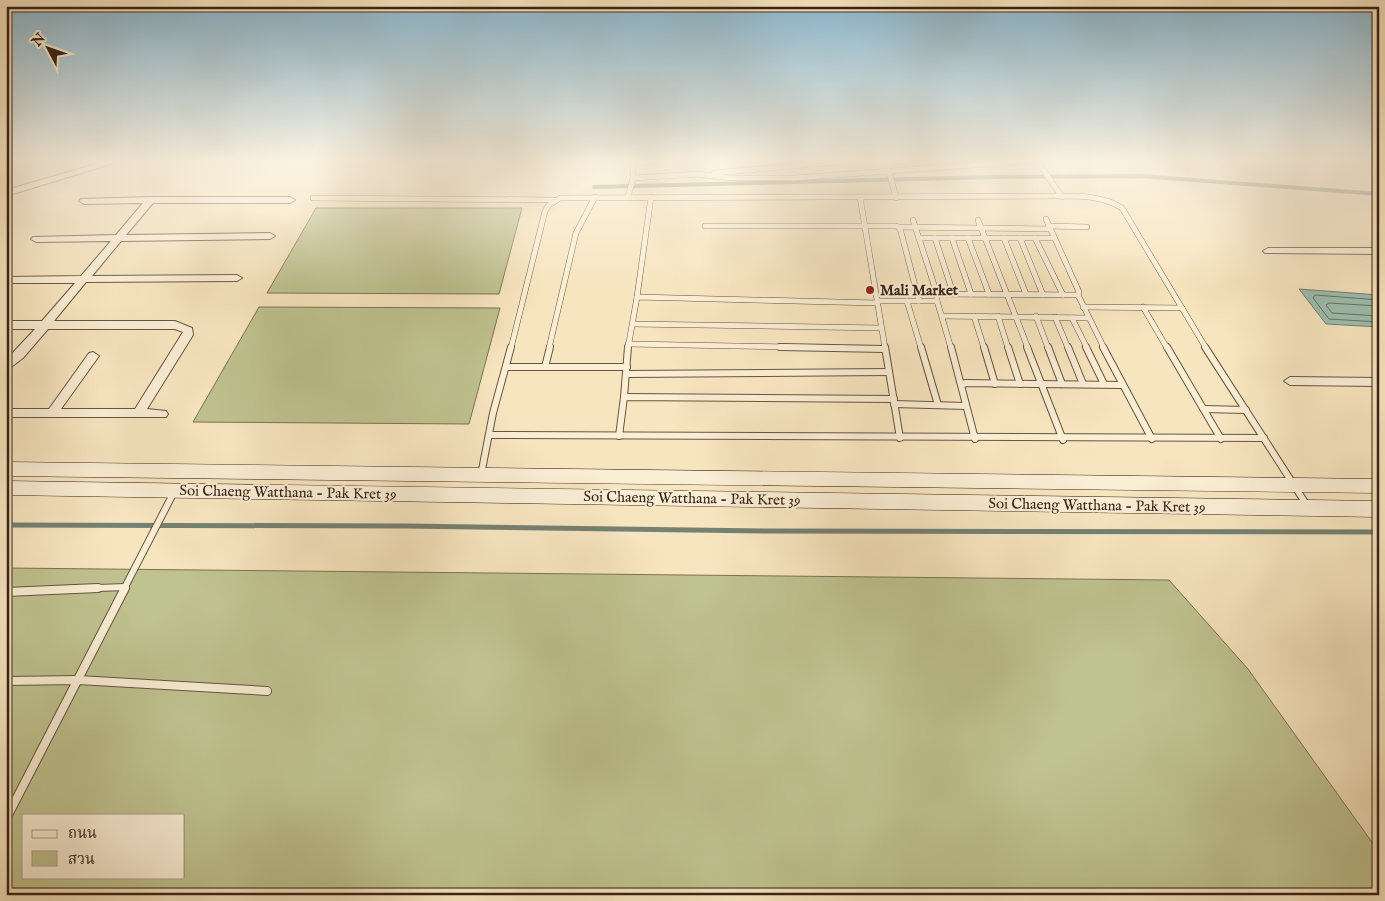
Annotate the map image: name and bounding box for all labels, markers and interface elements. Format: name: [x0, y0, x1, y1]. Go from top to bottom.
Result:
north arrow: [22, 22, 72, 72]
text: N: [28, 30, 50, 51]
place label: Mali Market: [880, 281, 959, 300]
marker: Mali Market: [864, 284, 876, 296]
street label: Soi Chaeng Watthana - Pak Kret 39: [179, 481, 397, 504]
street label: Soi Chaeng Watthana - Pak Kret 39: [583, 487, 801, 510]
street label: Soi Chaeng Watthana - Pak Kret 39: [988, 494, 1206, 517]
legend: [22, 814, 185, 878]
text: ถนน: [68, 824, 97, 843]
text: สวน: [68, 850, 95, 869]

